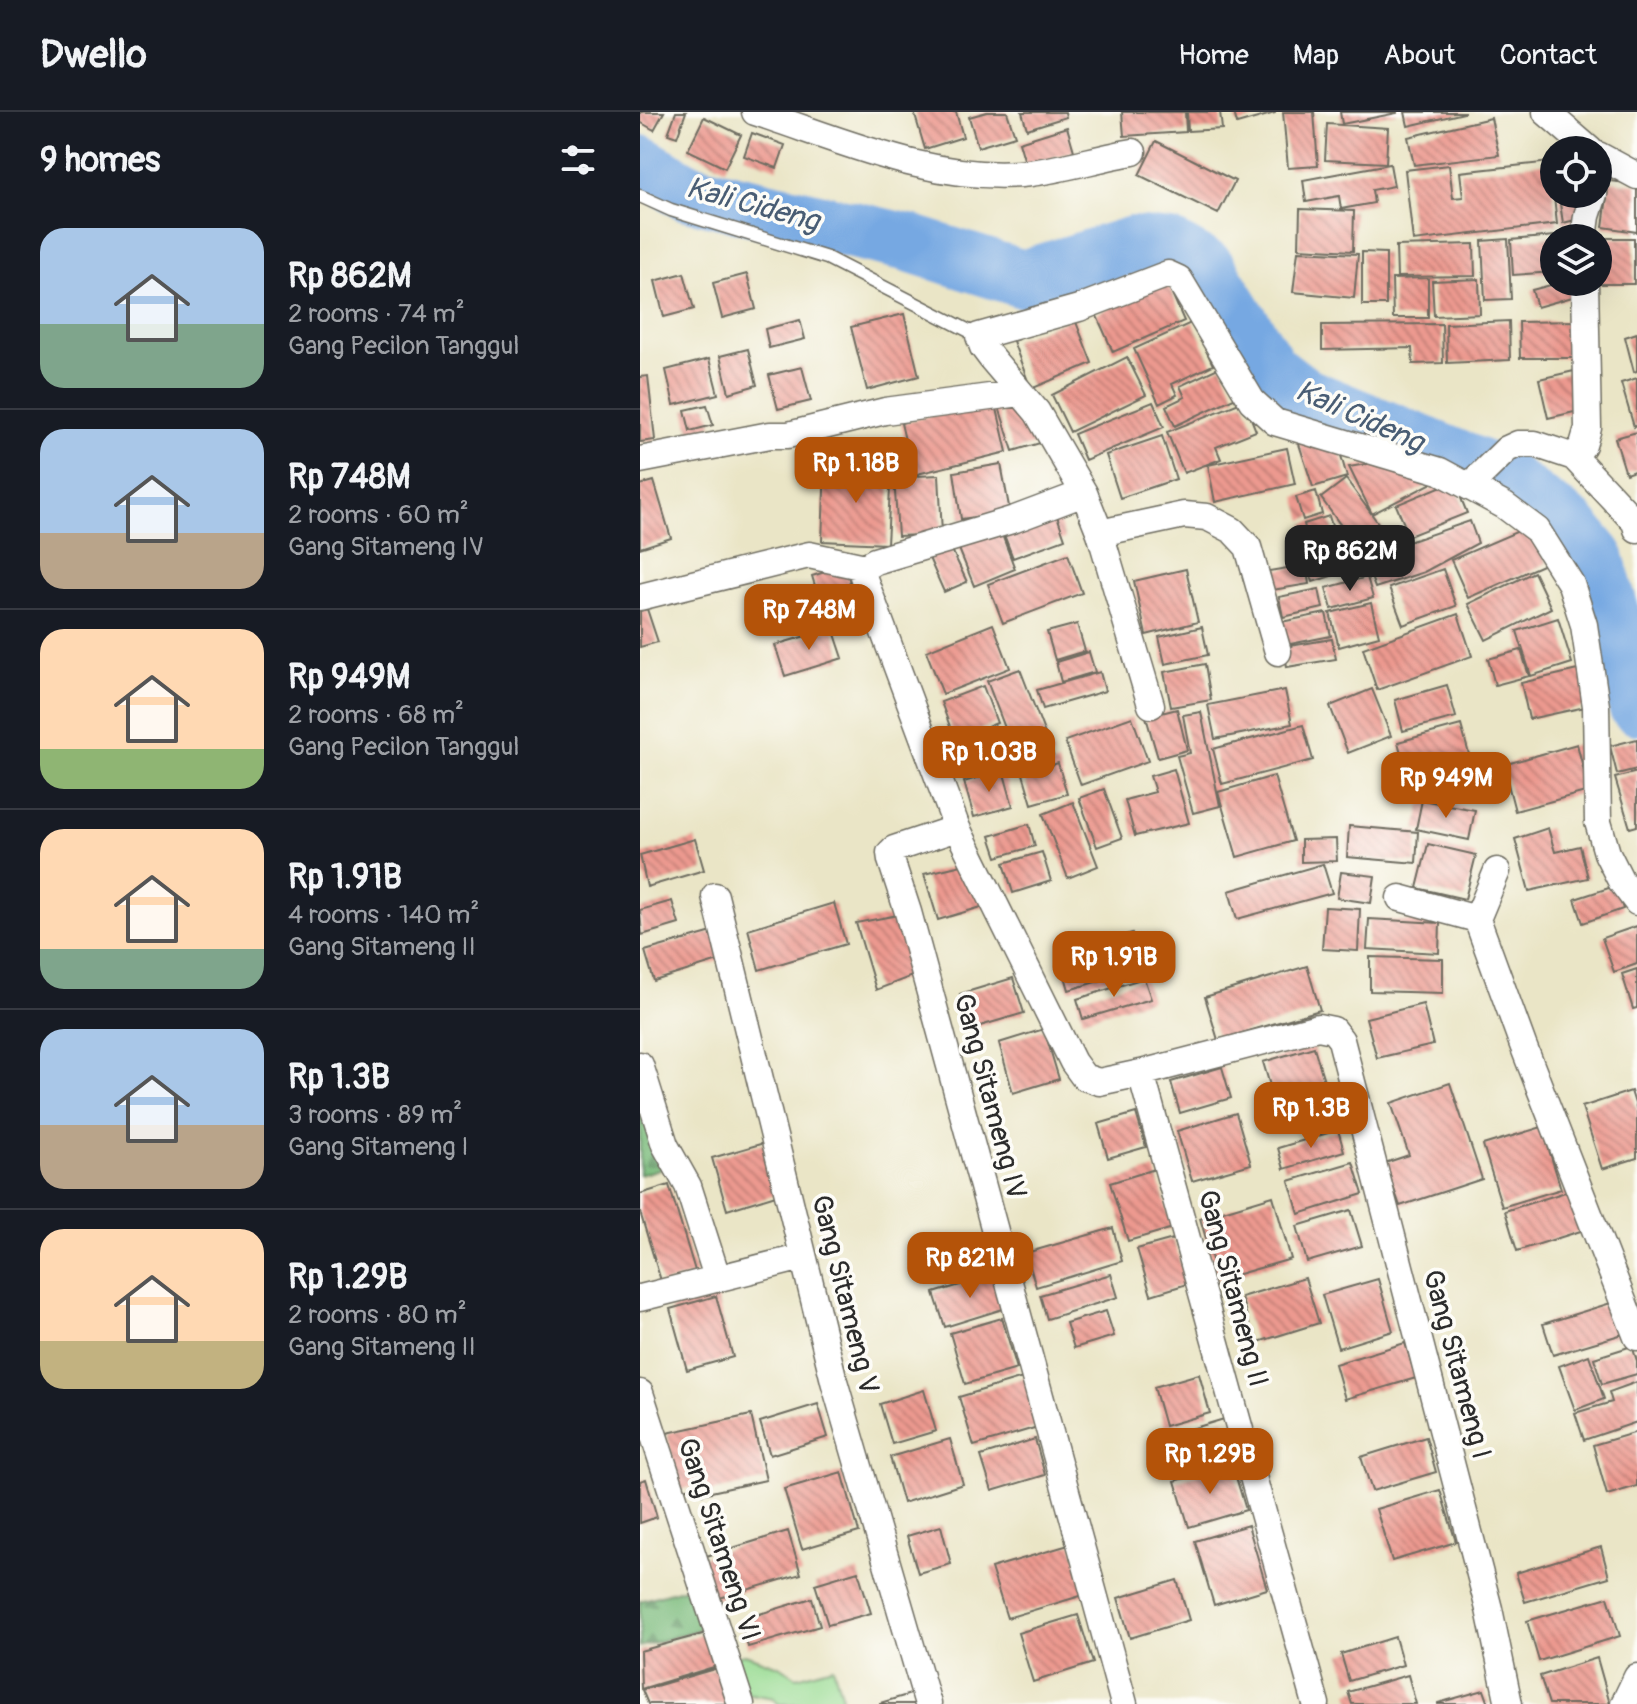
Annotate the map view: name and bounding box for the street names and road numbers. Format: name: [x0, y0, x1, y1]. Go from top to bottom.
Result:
street label: Gang Sitameng IV: [945, 990, 1034, 1203]
street label: Gang Sitameng II: [1189, 1186, 1276, 1391]
street label: Gang Sitameng V: [803, 1192, 886, 1397]
street label: Gang Sitameng I: [1414, 1266, 1499, 1463]
street label: Gang Sitameng VI: [669, 1434, 768, 1645]

